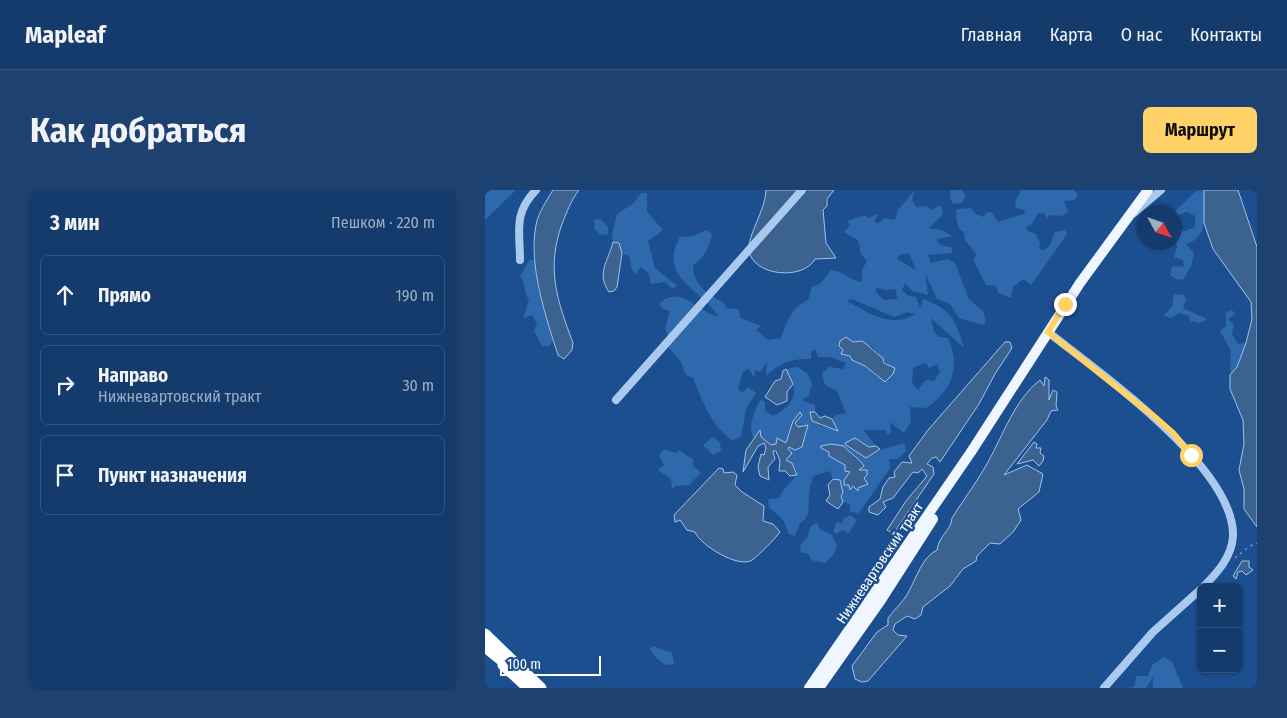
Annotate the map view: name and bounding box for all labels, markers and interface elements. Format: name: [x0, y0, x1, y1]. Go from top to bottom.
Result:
text: Mapleaf: [25, 21, 105, 49]
text: Главная: [961, 24, 1022, 46]
text: Карта: [1050, 24, 1093, 46]
text: О нас: [1121, 24, 1162, 46]
text: Контакты: [1190, 24, 1262, 46]
button: Маршрут: [1143, 107, 1257, 153]
text: Как добраться: [30, 109, 247, 151]
north arrow: [1137, 205, 1182, 250]
text: 3 мин: [50, 210, 100, 236]
text: Пешком · 220 m: [331, 213, 435, 232]
icon: ahead: [51, 281, 79, 309]
text: Прямо: [98, 284, 151, 307]
text: 190 m: [396, 286, 434, 305]
route end: [1054, 293, 1077, 316]
text: Направо: [98, 364, 168, 387]
icon: right: [51, 371, 79, 399]
text: 30 m: [402, 376, 434, 395]
text: Нижневартовский тракт: [98, 387, 261, 406]
route start: [1180, 444, 1203, 467]
icon: arrive: [51, 461, 79, 489]
text: Пункт назначения: [98, 464, 247, 487]
street label: Нижневартовский тракт: [833, 499, 927, 627]
map controls: [1197, 583, 1242, 673]
button: +: [1197, 583, 1242, 628]
button: −: [1197, 628, 1242, 673]
scale bar: [500, 653, 601, 676]
text: 100 m: [507, 656, 541, 673]

